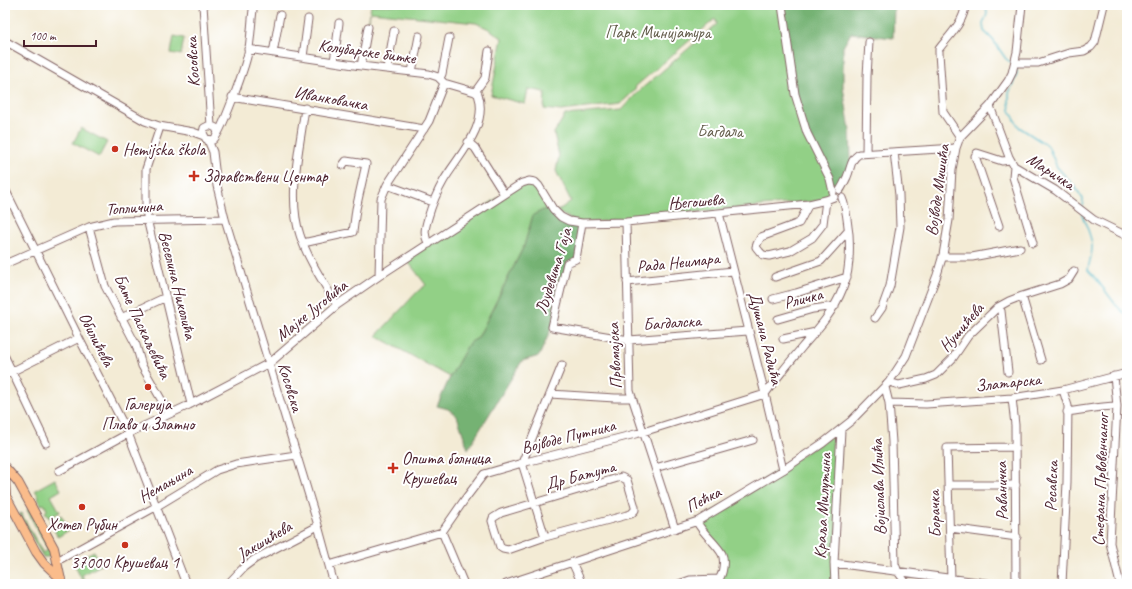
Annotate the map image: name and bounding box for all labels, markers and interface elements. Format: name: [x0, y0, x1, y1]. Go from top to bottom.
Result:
scale bar: [24, 22, 96, 48]
park label: Парк Минијатура: [605, 22, 713, 43]
text: 100 m: [30, 28, 57, 44]
street label: Косовска: [181, 34, 204, 88]
street label: Колубарске битке: [317, 34, 418, 69]
street label: Иванковачка: [293, 82, 371, 116]
park label: Багдала: [697, 121, 745, 142]
place label: Hemijska škola: [123, 139, 206, 160]
street label: Војводе Мишића: [921, 141, 955, 237]
marker: Hemijska škola: [110, 144, 120, 154]
street label: Маричка: [1023, 148, 1080, 196]
place label: Здравствени Центар: [203, 166, 329, 187]
marker: Здравствени Центар: [188, 170, 200, 182]
street label: Његошева: [667, 188, 726, 214]
street label: Топличина: [105, 195, 165, 220]
street label: Људевита Гаја: [530, 224, 577, 317]
street label: Веселина Николића: [154, 229, 201, 343]
street label: Рада Неимара: [636, 248, 722, 277]
street label: Бате Паскаљевића: [109, 270, 177, 383]
street label: Мајке Југовића: [271, 274, 353, 346]
street label: Рличка: [782, 283, 826, 313]
street label: Душана Радића: [744, 289, 788, 388]
street label: Нушићева: [934, 298, 989, 356]
street label: Обилићева: [74, 309, 120, 371]
street label: Багдалска: [642, 310, 704, 335]
street label: Првомајска: [602, 321, 627, 390]
street label: Косовска: [273, 360, 308, 416]
street label: Златарска: [974, 368, 1044, 396]
marker: Галерија Плаво и Златно: [143, 382, 153, 392]
place label: Галерија Плаво и Златно: [102, 394, 196, 435]
street label: Стефана Првовенчаног: [1088, 411, 1113, 547]
street label: Војводе Путника: [519, 414, 618, 458]
street label: Војислава Илића: [866, 437, 891, 536]
place label: Општа болница Крушевац: [402, 448, 492, 489]
street label: Краља Милутина: [809, 452, 836, 559]
street label: Др Батута: [543, 456, 620, 495]
street label: Ресавска: [1040, 458, 1063, 512]
street label: Немањина: [135, 459, 197, 507]
street label: Раваничка: [990, 460, 1013, 520]
marker: Општа болница Крушевац: [387, 462, 399, 474]
street label: Пећка: [682, 481, 726, 517]
street label: Борачка: [923, 488, 946, 538]
marker: Хотел Рубин: [77, 502, 87, 512]
place label: Хотел Рубин: [47, 514, 118, 535]
street label: Јакшићева: [232, 515, 296, 565]
marker: 37000 Крушевац 1: [120, 540, 130, 550]
place label: 37000 Крушевац 1: [71, 552, 181, 573]

